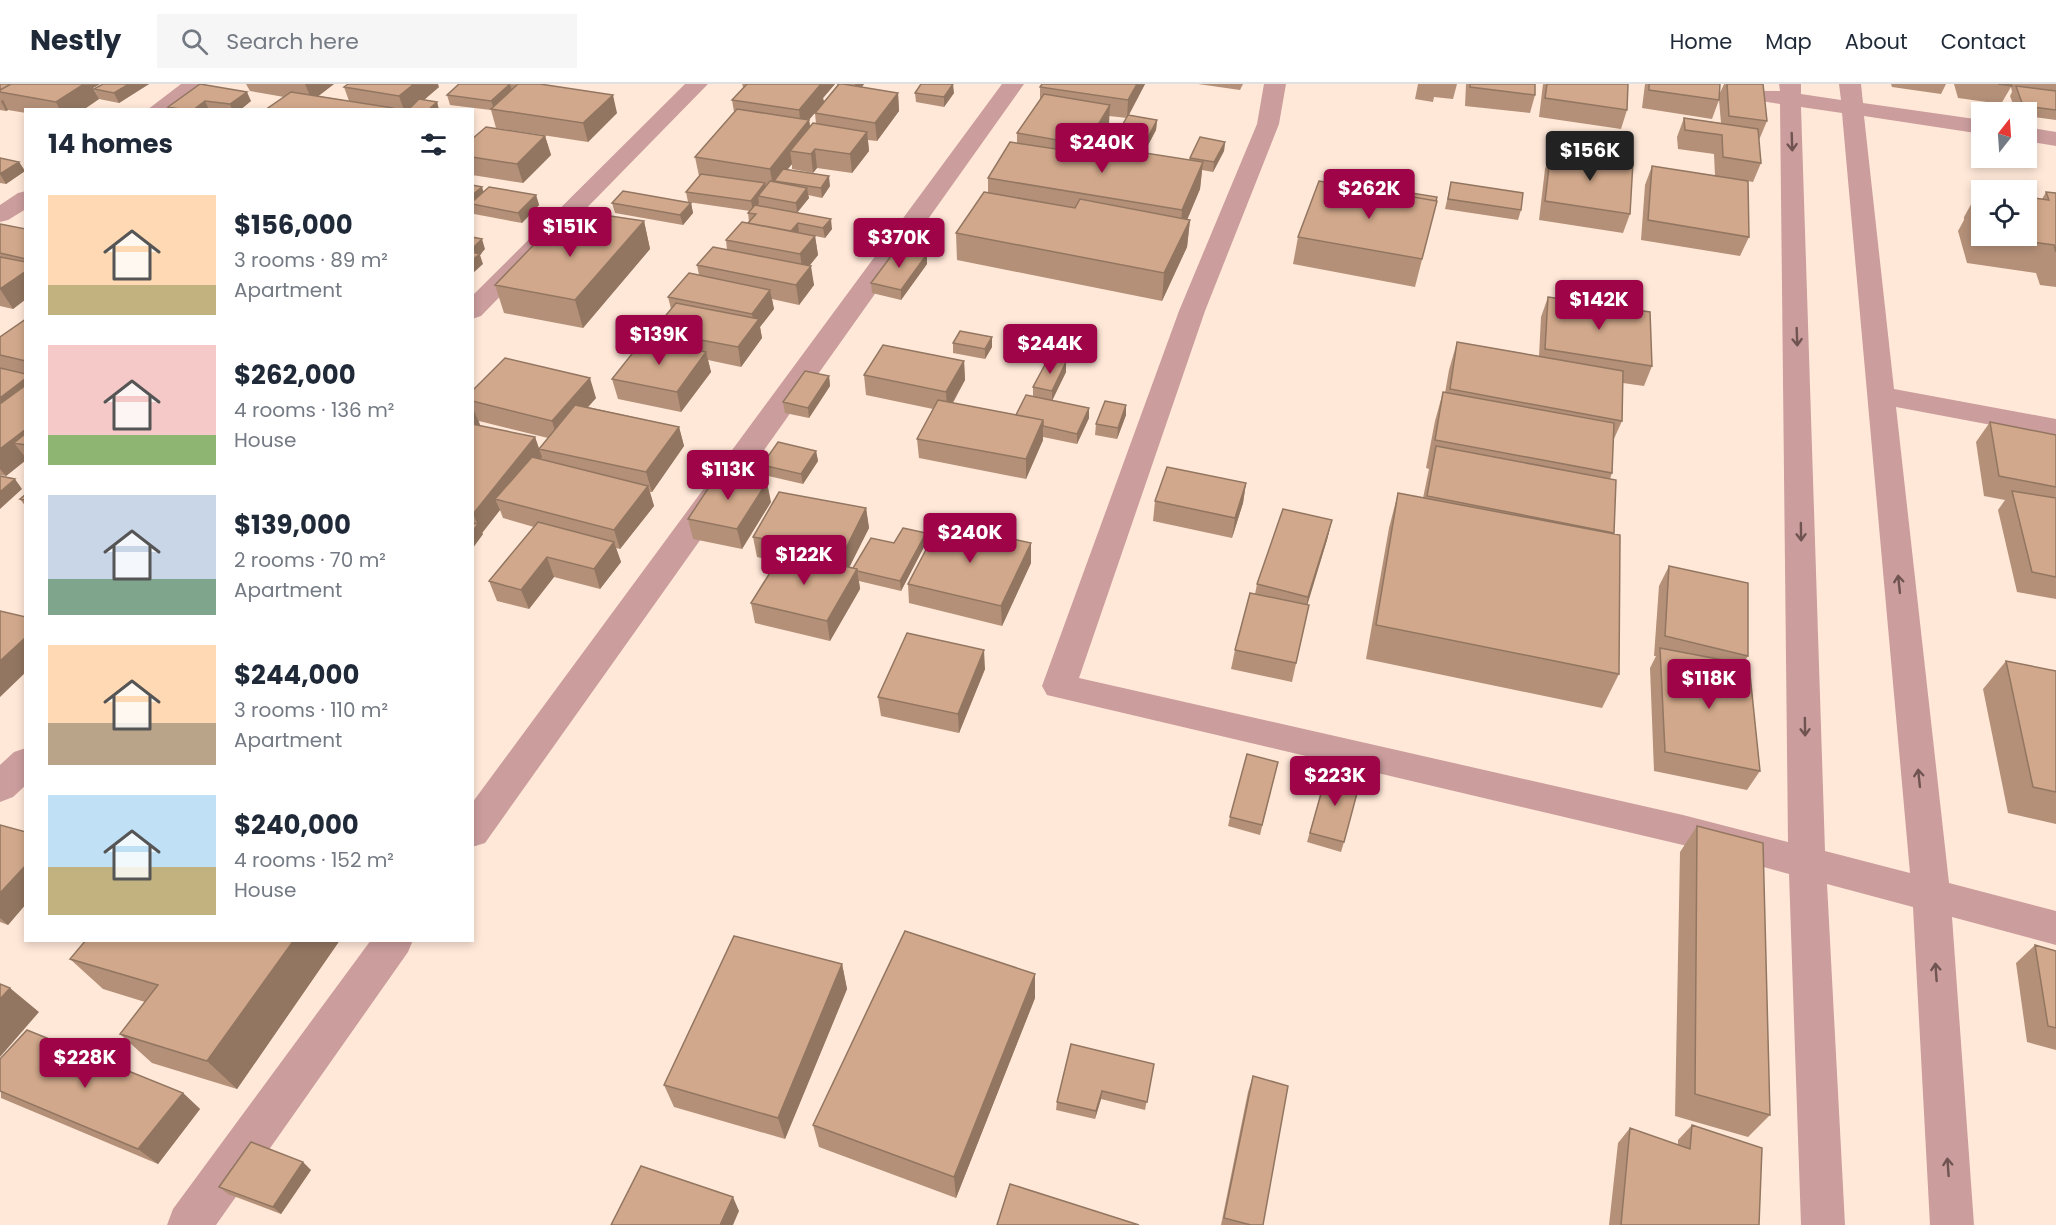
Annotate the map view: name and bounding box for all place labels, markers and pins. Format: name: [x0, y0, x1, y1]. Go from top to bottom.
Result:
pin: $240K: [1060, 123, 1144, 174]
pin: $156K: [1548, 131, 1632, 182]
pin: $262K: [1327, 169, 1411, 220]
pin: $151K: [528, 207, 612, 258]
pin: $370K: [857, 218, 941, 269]
pin: $142K: [1557, 280, 1641, 331]
pin: $139K: [617, 315, 701, 366]
pin: $244K: [1008, 324, 1092, 375]
pin: $113K: [686, 450, 770, 501]
pin: $240K: [928, 513, 1012, 564]
pin: $122K: [762, 535, 846, 586]
pin: $118K: [1667, 659, 1751, 710]
pin: $223K: [1293, 756, 1377, 807]
pin: $228K: [43, 1038, 127, 1089]

